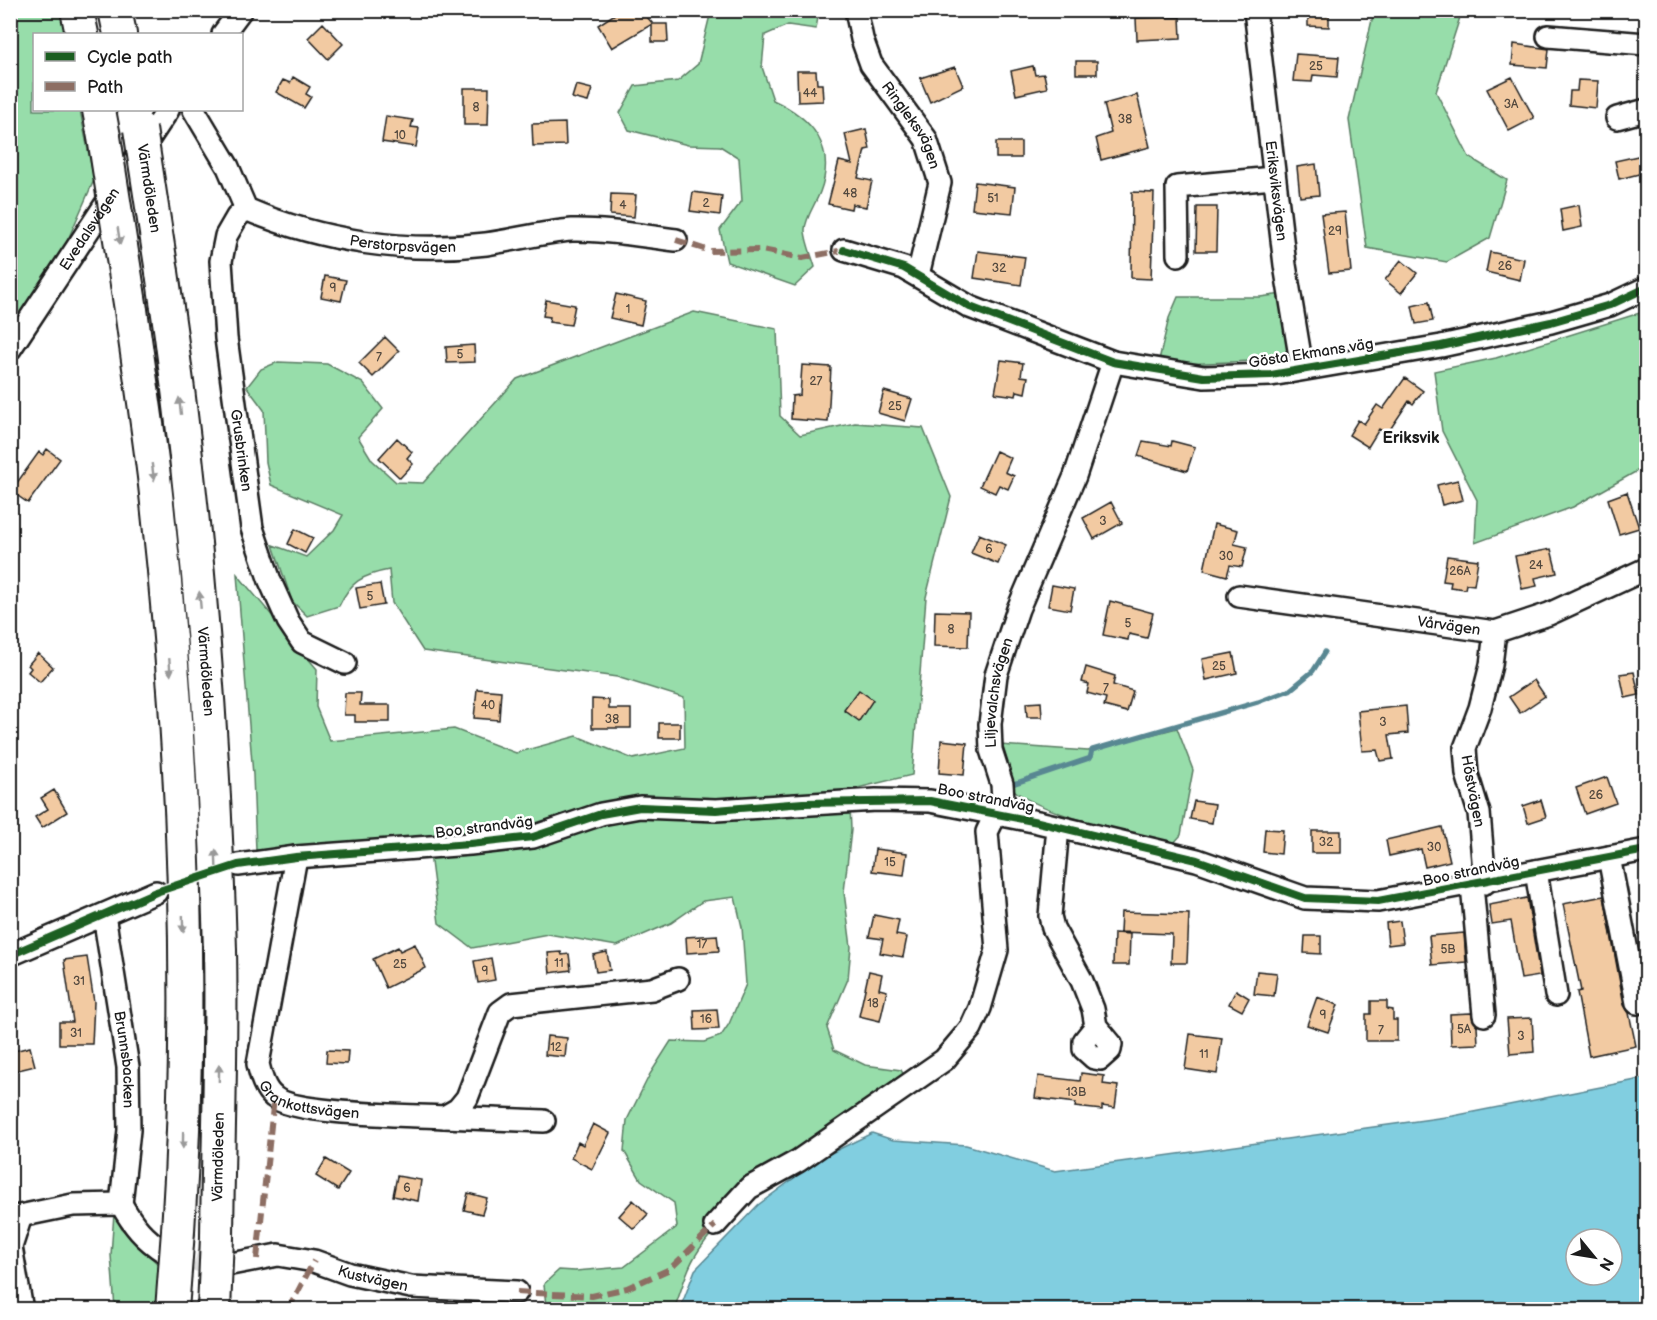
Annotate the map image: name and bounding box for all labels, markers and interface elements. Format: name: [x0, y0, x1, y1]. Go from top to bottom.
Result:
legend: [33, 33, 243, 111]
text: Cycle path: [87, 47, 173, 68]
house number: 25: [1309, 59, 1323, 74]
text: Path: [87, 77, 123, 98]
street label: Ringleksvägen: [877, 78, 944, 171]
house number: 44: [803, 86, 818, 101]
house number: 3A: [1504, 97, 1519, 112]
house number: 8: [473, 100, 480, 115]
house number: 38: [1118, 112, 1132, 127]
house number: 10: [394, 128, 406, 143]
street label: Eriksviksvägen: [1260, 140, 1291, 242]
street label: Värmdöleden: [132, 143, 165, 234]
street label: Evedalsvägen: [56, 184, 124, 274]
house number: 48: [843, 186, 857, 201]
house number: 51: [987, 191, 999, 206]
house number: 2: [702, 196, 710, 211]
house number: 4: [619, 198, 627, 213]
house number: 29: [1328, 224, 1342, 239]
one-way arrow: [115, 227, 124, 246]
street label: Perstorpsvägen: [348, 231, 456, 257]
house number: 26: [1498, 259, 1512, 274]
house number: 32: [992, 261, 1006, 276]
house number: 9: [330, 281, 337, 296]
house number: 1: [626, 302, 630, 317]
street label: Gösta Ekmans väg: [1247, 334, 1375, 373]
house number: 5: [457, 347, 464, 362]
house number: 7: [376, 350, 382, 365]
house number: 27: [810, 374, 823, 389]
one-way arrow: [175, 397, 184, 416]
house number: 25: [888, 399, 902, 414]
street label: Grusbrinken: [226, 408, 256, 493]
district label: Eriksvik: [1383, 429, 1440, 448]
one-way arrow: [148, 463, 158, 482]
house number: 3: [1099, 514, 1107, 529]
house number: 6: [985, 542, 993, 557]
house number: 30: [1219, 549, 1233, 564]
house number: 24: [1529, 558, 1544, 573]
house number: 26A: [1449, 564, 1472, 579]
house number: 5: [367, 589, 374, 604]
one-way arrow: [195, 591, 205, 610]
street label: Vårvägen: [1416, 612, 1482, 640]
house number: 5: [1125, 616, 1132, 631]
house number: 8: [948, 622, 955, 637]
street label: Värmdöleden: [193, 626, 218, 717]
street label: Liljevalchsvägen: [981, 635, 1018, 748]
one-way arrow: [165, 657, 175, 676]
house number: 25: [1212, 659, 1226, 674]
house number: 7: [1103, 681, 1109, 696]
house number: 40: [481, 698, 495, 713]
house number: 38: [605, 712, 619, 727]
house number: 3: [1379, 715, 1387, 730]
street label: Höstvägen: [1456, 753, 1489, 829]
street label: Boo strandväg: [936, 780, 1036, 817]
house number: 26: [1589, 788, 1603, 803]
street label: Boo strandväg: [434, 812, 534, 843]
house number: 32: [1319, 835, 1333, 850]
house number: 30: [1427, 840, 1441, 855]
one-way arrow: [211, 848, 220, 867]
street label: Boo strandväg: [1421, 852, 1521, 891]
house number: 15: [884, 855, 896, 870]
one-way arrow: [178, 915, 188, 934]
house number: 17: [697, 937, 707, 952]
house number: 5B: [1440, 942, 1456, 957]
house number: 11: [554, 956, 564, 971]
house number: 25: [393, 957, 407, 972]
house number: 9: [482, 964, 489, 979]
house number: 31: [73, 974, 85, 989]
house number: 18: [867, 996, 879, 1011]
house number: 9: [1320, 1008, 1327, 1023]
street label: Brunnsbacken: [109, 1009, 138, 1108]
house number: 16: [700, 1012, 712, 1027]
house number: 5A: [1457, 1022, 1472, 1037]
house number: 7: [1378, 1023, 1384, 1038]
house number: 31: [70, 1026, 82, 1041]
house number: 3: [1517, 1029, 1525, 1044]
house number: 12: [550, 1040, 562, 1055]
house number: 11: [1199, 1047, 1209, 1062]
one-way arrow: [214, 1064, 223, 1083]
street label: Grankottsvägen: [254, 1077, 360, 1123]
house number: 13B: [1066, 1085, 1086, 1100]
street label: Värmdöleden: [208, 1112, 229, 1202]
one-way arrow: [179, 1131, 188, 1150]
house number: 6: [403, 1181, 411, 1196]
north arrow: [1564, 1227, 1624, 1287]
text: N: [1594, 1254, 1617, 1274]
street label: Kustvägen: [335, 1261, 410, 1296]

